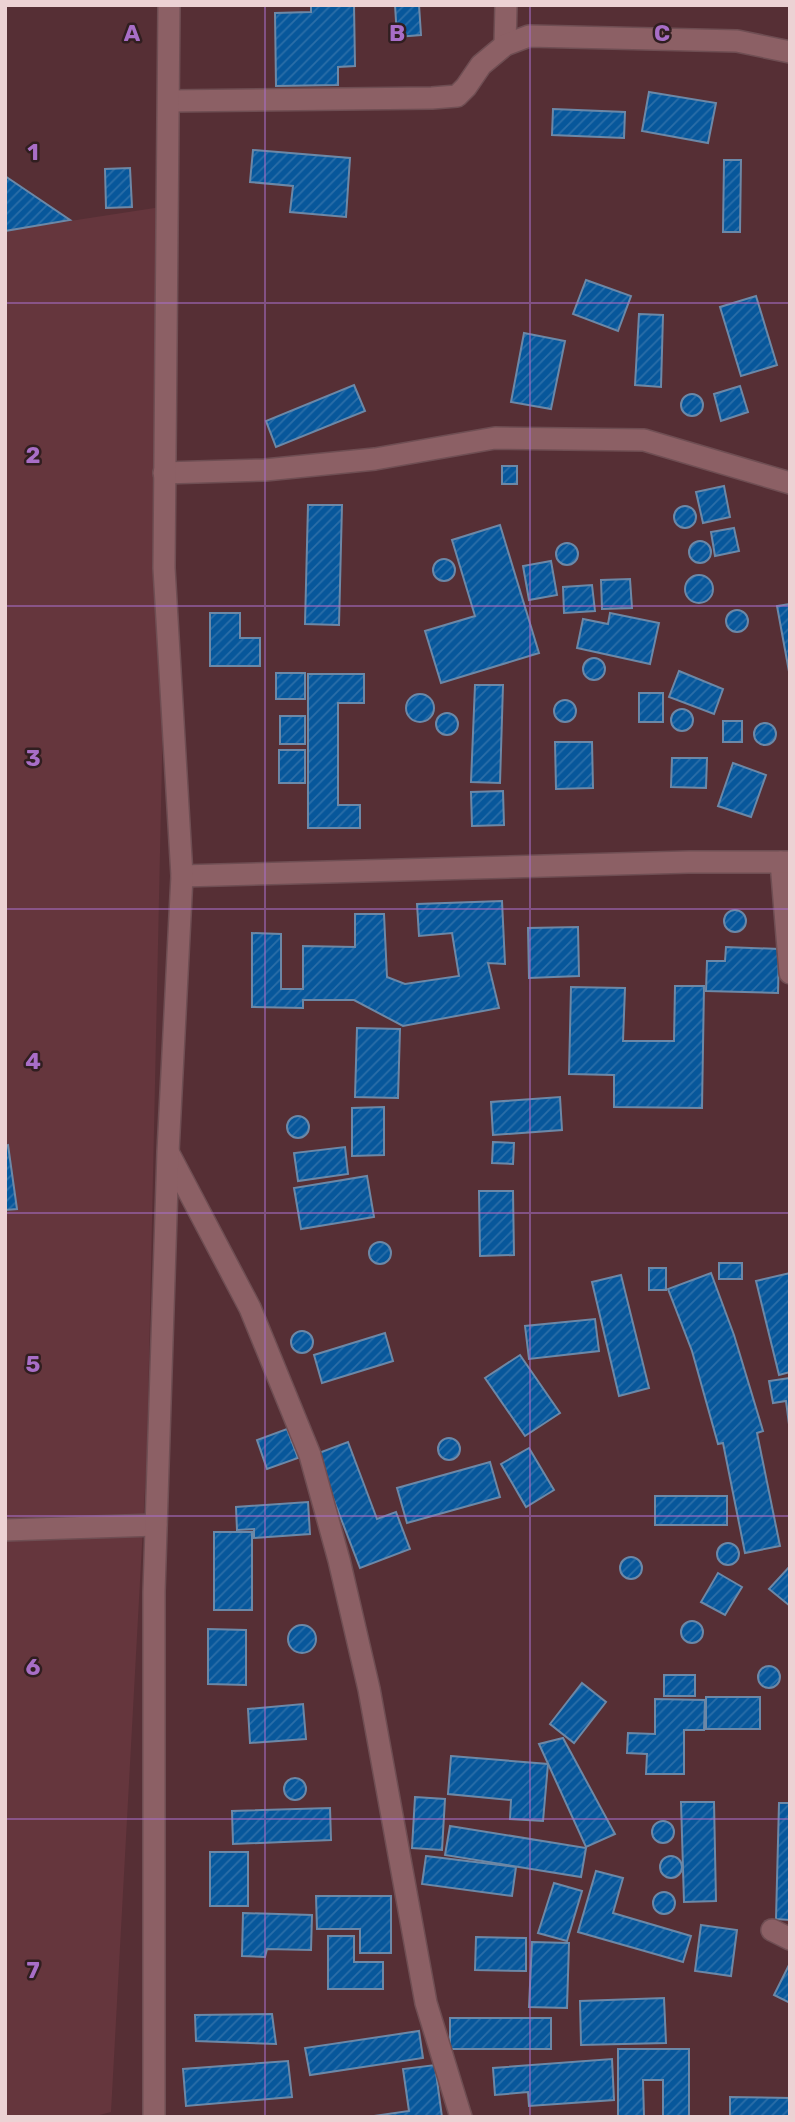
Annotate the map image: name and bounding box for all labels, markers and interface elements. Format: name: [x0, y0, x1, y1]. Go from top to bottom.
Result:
text: A: [124, 19, 141, 47]
text: B: [389, 19, 405, 47]
text: C: [654, 19, 670, 47]
text: 1: [27, 138, 39, 166]
text: 2: [26, 441, 40, 469]
text: 3: [25, 744, 41, 772]
text: 4: [25, 1047, 41, 1075]
text: 5: [26, 1350, 41, 1378]
text: 6: [26, 1653, 41, 1681]
text: 7: [26, 1956, 40, 1984]

